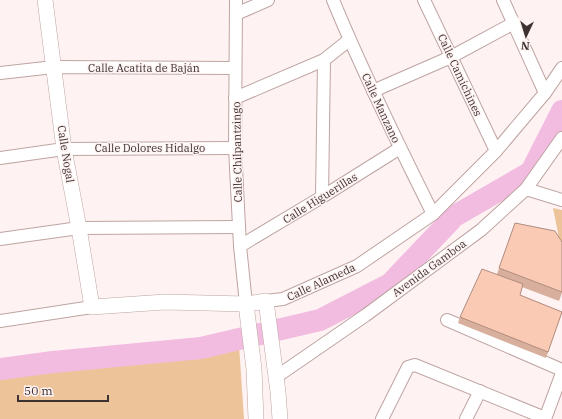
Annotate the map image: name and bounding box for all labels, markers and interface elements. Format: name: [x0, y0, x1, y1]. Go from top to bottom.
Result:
north arrow: [506, 16, 546, 56]
street label: Calle Camichines: [435, 32, 485, 118]
text: N: [520, 39, 530, 53]
street label: Calle Acatita de Baján: [88, 61, 200, 75]
street label: Calle Manzano: [359, 71, 403, 145]
street label: Calle Chilpantzingo: [229, 101, 245, 203]
street label: Calle Nogal: [55, 124, 77, 184]
street label: Calle Dolores Hidalgo: [95, 141, 205, 155]
street label: Calle Higuerillas: [280, 169, 360, 227]
street label: Avenida Gamboa: [389, 236, 469, 300]
street label: Calle Alameda: [285, 260, 357, 304]
scale bar: [18, 377, 108, 403]
text: 50 m: [24, 383, 53, 398]

